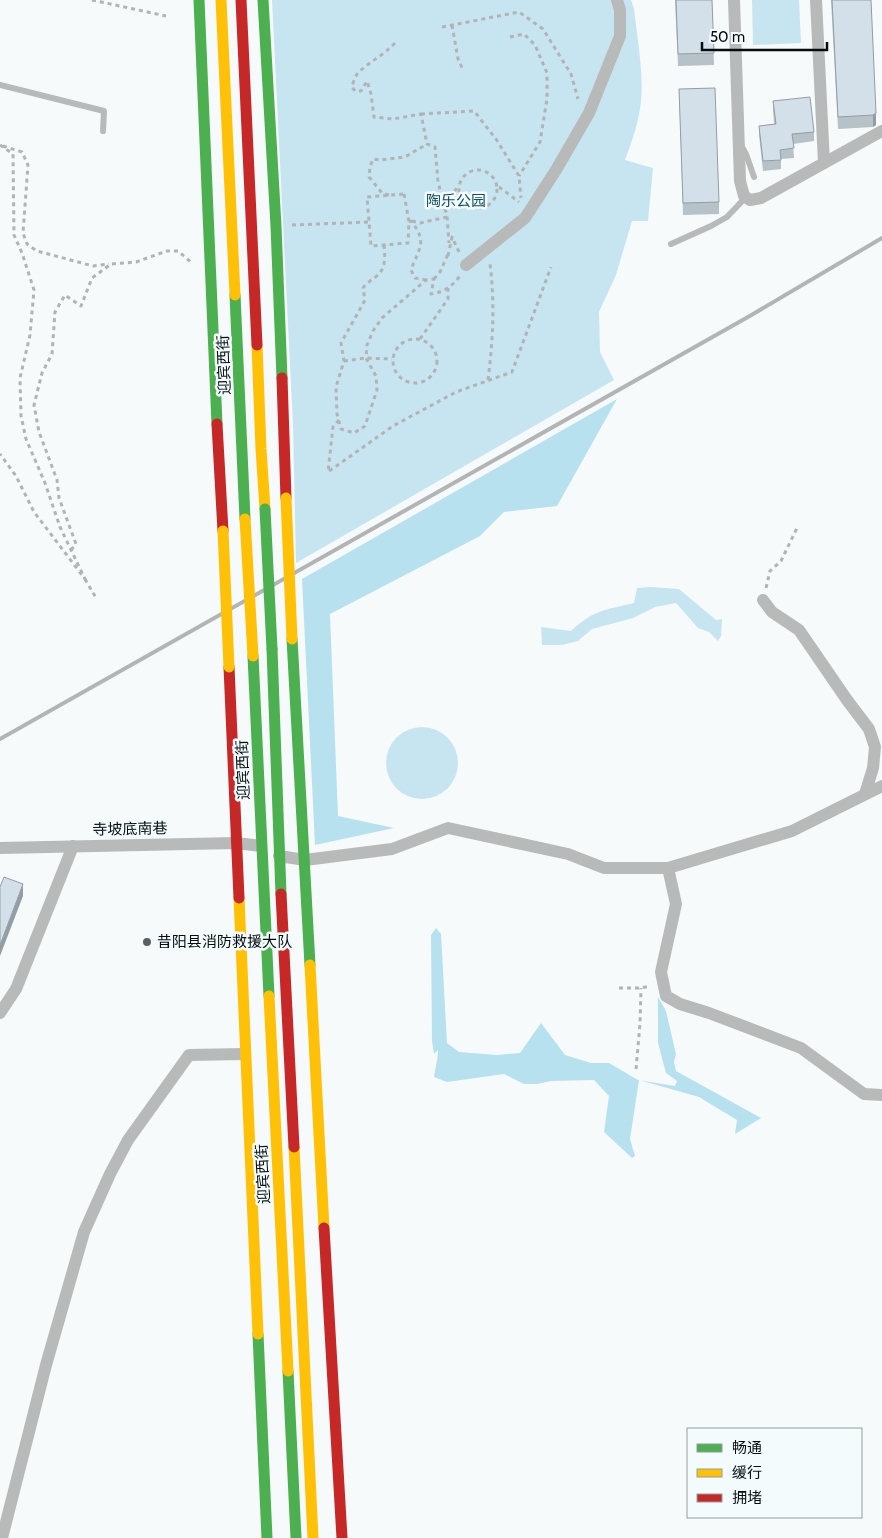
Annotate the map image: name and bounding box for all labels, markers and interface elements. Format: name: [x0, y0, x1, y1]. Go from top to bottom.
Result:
scale bar: [702, 20, 827, 52]
text: 50 m: [710, 28, 745, 46]
park label: 陶乐公园: [426, 192, 486, 210]
street label: 迎宾西街: [214, 335, 234, 395]
street label: 迎宾西街: [233, 740, 253, 800]
street label: 寺坡底南巷: [92, 819, 168, 839]
place label: 昔阳县消防救援大队: [157, 933, 292, 951]
marker: 昔阳县消防救援大队: [141, 936, 153, 948]
street label: 迎宾西街: [252, 1144, 274, 1204]
legend: [687, 1428, 862, 1518]
text: 畅通: [732, 1439, 762, 1457]
text: 缓行: [732, 1464, 762, 1482]
text: 拥堵: [732, 1489, 762, 1507]

